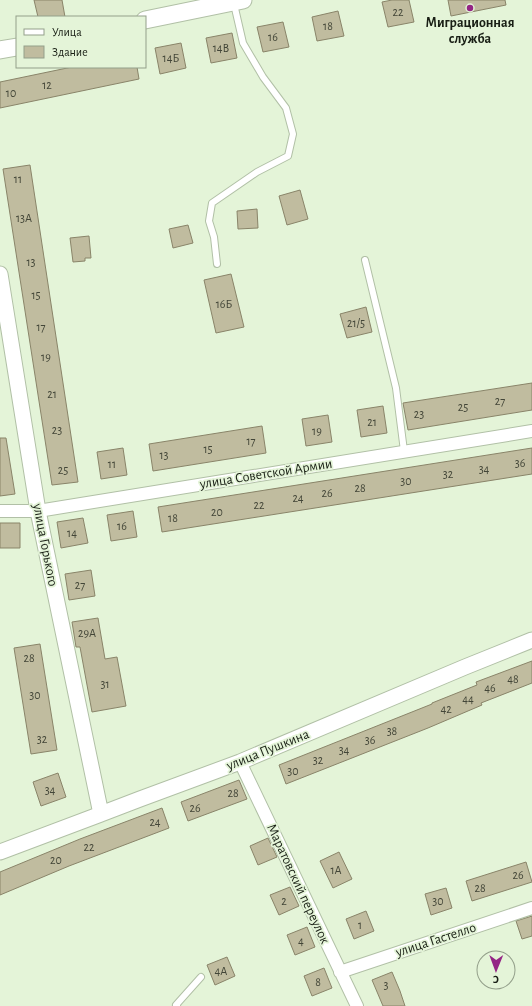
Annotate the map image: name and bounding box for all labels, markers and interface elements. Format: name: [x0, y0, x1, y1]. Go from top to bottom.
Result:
marker: Миграционная служба: [465, 3, 475, 13]
house number: 22: [393, 6, 404, 18]
legend: [16, 16, 146, 68]
place label: Миграционная служба: [425, 16, 515, 46]
house number: 18: [323, 20, 333, 32]
text: Улица: [52, 26, 82, 38]
house number: 16: [268, 31, 278, 43]
house number: 14В: [213, 42, 230, 54]
text: Здание: [52, 46, 88, 58]
house number: 14Б: [163, 52, 180, 64]
house number: 12: [42, 79, 52, 91]
house number: 10: [6, 87, 16, 99]
house number: 11: [14, 173, 22, 185]
house number: 13А: [16, 212, 32, 224]
house number: 13: [26, 256, 36, 268]
house number: 15: [31, 289, 41, 301]
house number: 16Б: [216, 298, 232, 310]
house number: 21/5: [347, 317, 365, 329]
house number: 17: [36, 321, 46, 333]
house number: 19: [41, 351, 51, 363]
house number: 21: [47, 388, 57, 400]
house number: 27: [495, 395, 505, 407]
house number: 25: [458, 401, 468, 413]
house number: 23: [414, 408, 424, 420]
house number: 21: [367, 416, 377, 428]
house number: 23: [52, 424, 62, 436]
house number: 19: [312, 425, 322, 437]
house number: 17: [246, 435, 256, 447]
house number: 15: [203, 443, 213, 455]
house number: 13: [159, 449, 169, 461]
street label: улица Советской Армии: [198, 457, 333, 492]
house number: 36: [515, 457, 526, 469]
house number: 11: [108, 458, 116, 470]
house number: 34: [479, 463, 490, 475]
house number: 25: [58, 464, 68, 476]
house number: 32: [443, 468, 454, 480]
house number: 30: [400, 475, 412, 487]
house number: 28: [354, 482, 366, 494]
house number: 26: [321, 487, 333, 499]
house number: 24: [292, 492, 304, 504]
house number: 22: [254, 499, 265, 511]
street label: улица Горького: [30, 501, 60, 588]
house number: 20: [211, 506, 223, 518]
house number: 18: [168, 512, 178, 524]
house number: 16: [117, 520, 127, 532]
house number: 14: [67, 527, 77, 539]
house number: 27: [75, 579, 85, 591]
house number: 29А: [78, 627, 96, 639]
house number: 28: [23, 652, 35, 664]
house number: 48: [507, 673, 519, 685]
house number: 31: [100, 678, 110, 690]
house number: 46: [484, 682, 496, 694]
house number: 30: [29, 689, 41, 701]
house number: 44: [462, 693, 474, 705]
house number: 42: [440, 703, 452, 715]
house number: 38: [387, 725, 398, 737]
street label: улица Пушкина: [224, 727, 312, 773]
house number: 32: [37, 733, 48, 745]
house number: 36: [365, 734, 376, 746]
house number: 34: [339, 744, 350, 756]
house number: 32: [313, 754, 324, 766]
house number: 30: [287, 765, 299, 777]
house number: 34: [45, 784, 56, 796]
house number: 28: [227, 787, 239, 799]
house number: 26: [189, 802, 201, 814]
house number: 24: [149, 816, 161, 828]
street label: Маратовский переулок: [264, 822, 332, 947]
house number: 22: [84, 841, 95, 853]
house number: 20: [50, 854, 62, 866]
house number: 1А: [330, 864, 342, 876]
house number: 26: [512, 869, 524, 881]
house number: 28: [474, 882, 486, 894]
house number: 2: [281, 895, 287, 907]
house number: 30: [432, 895, 444, 907]
house number: 1: [358, 919, 362, 931]
street label: улица Гастелло: [393, 920, 478, 960]
house number: 4: [298, 935, 304, 947]
north arrow: [476, 950, 516, 990]
house number: 4А: [215, 965, 227, 977]
text: С: [493, 974, 499, 985]
house number: 8: [315, 976, 321, 988]
house number: 3: [384, 979, 389, 991]

